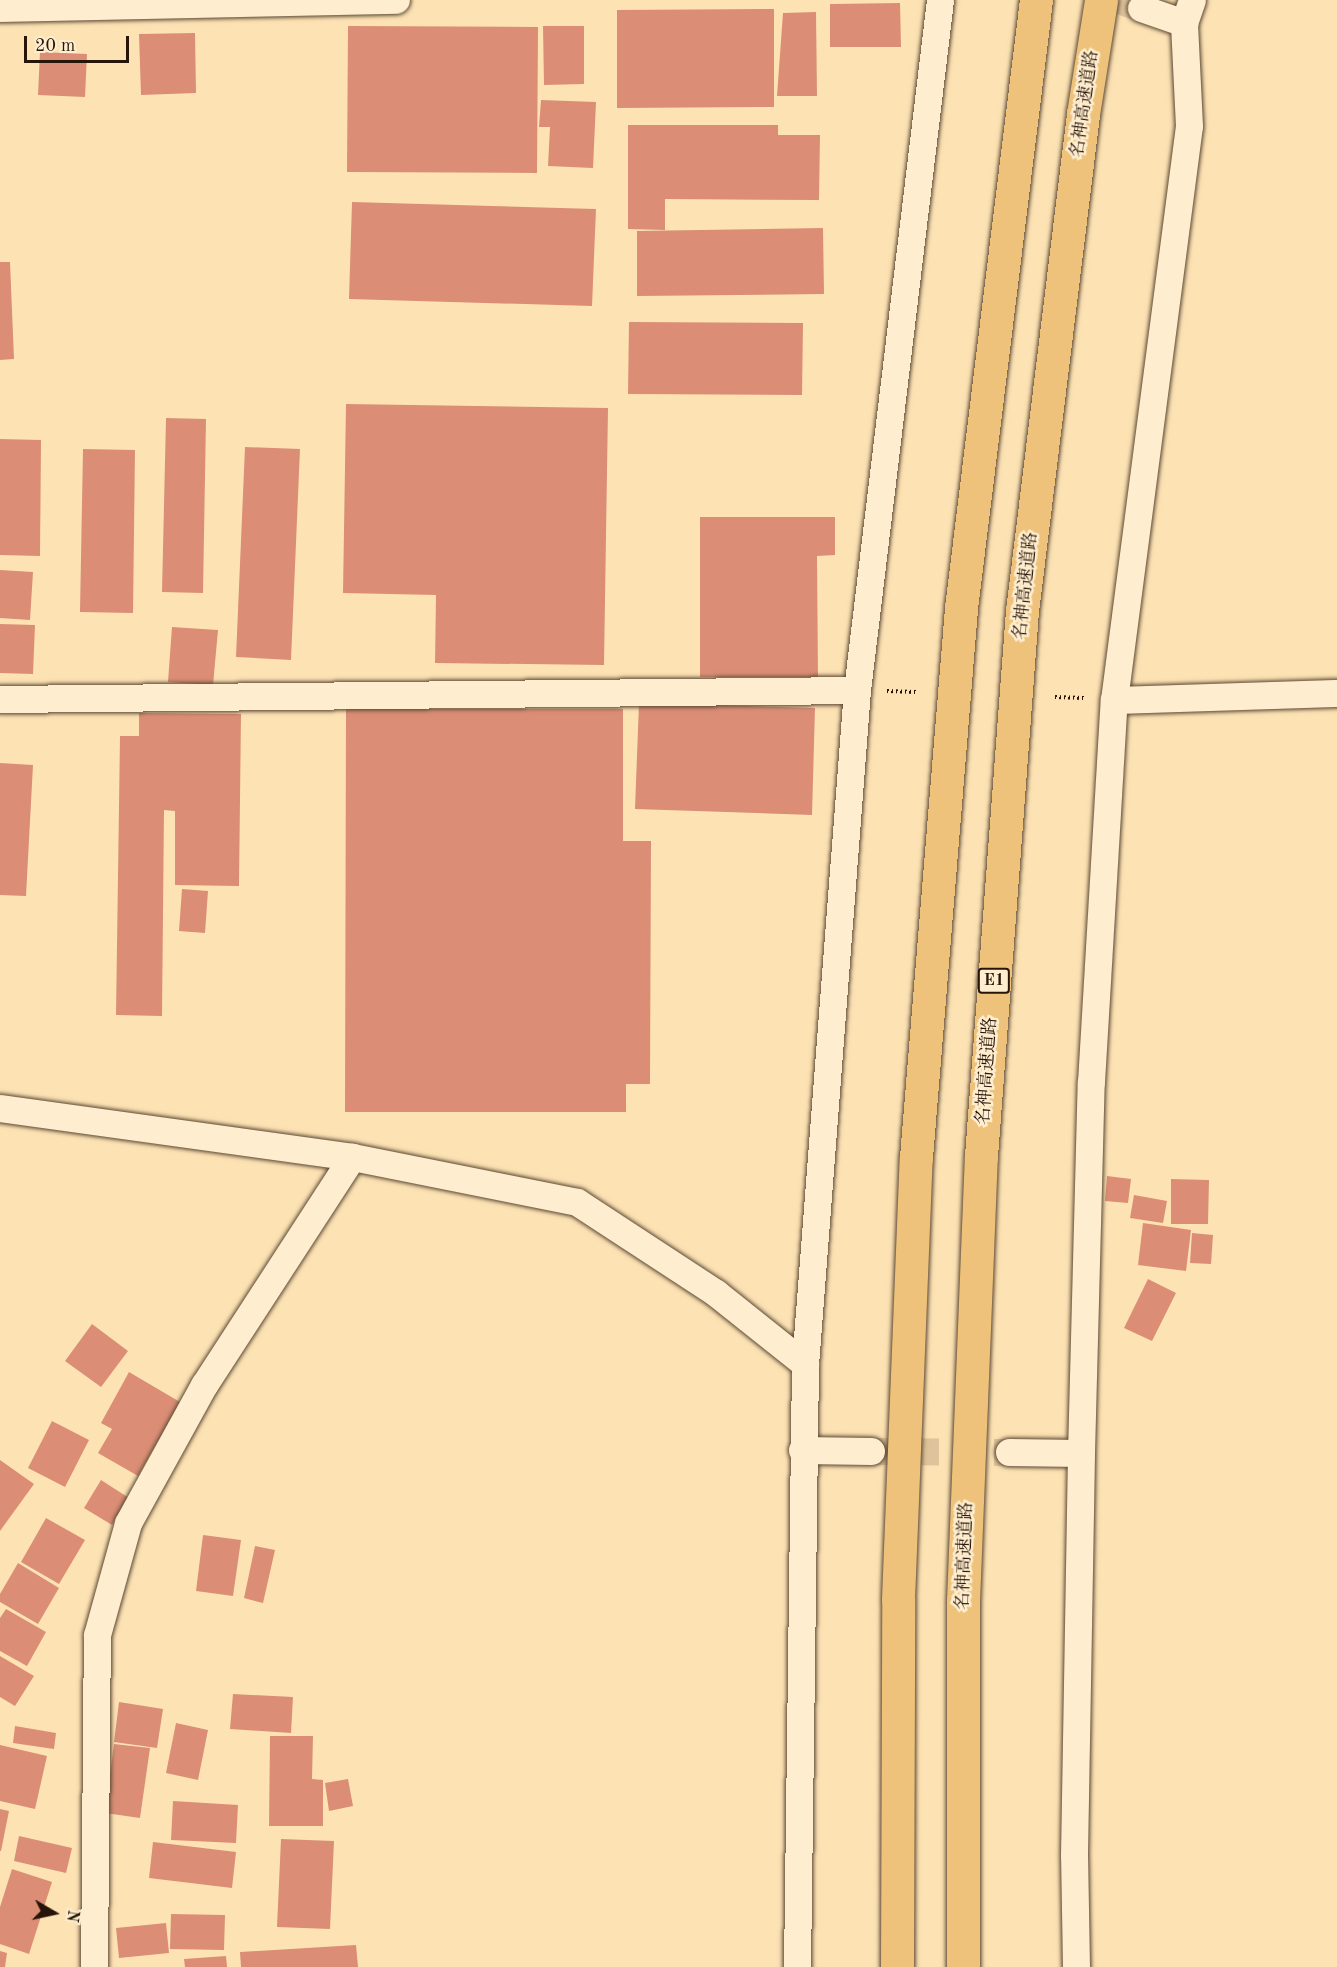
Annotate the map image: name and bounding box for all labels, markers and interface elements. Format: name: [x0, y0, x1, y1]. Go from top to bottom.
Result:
scale bar: [27, 24, 132, 62]
text: 20 m: [35, 37, 75, 55]
street label: 名神高速道路: [1067, 49, 1103, 159]
street label: 名神高速道路: [1010, 531, 1042, 641]
road number: E1: [978, 968, 1010, 994]
street label: 名神高速道路: [972, 1016, 1002, 1126]
street label: 名神高速道路: [952, 1502, 978, 1610]
north arrow: [24, 1883, 84, 1943]
text: N: [63, 1909, 81, 1923]

